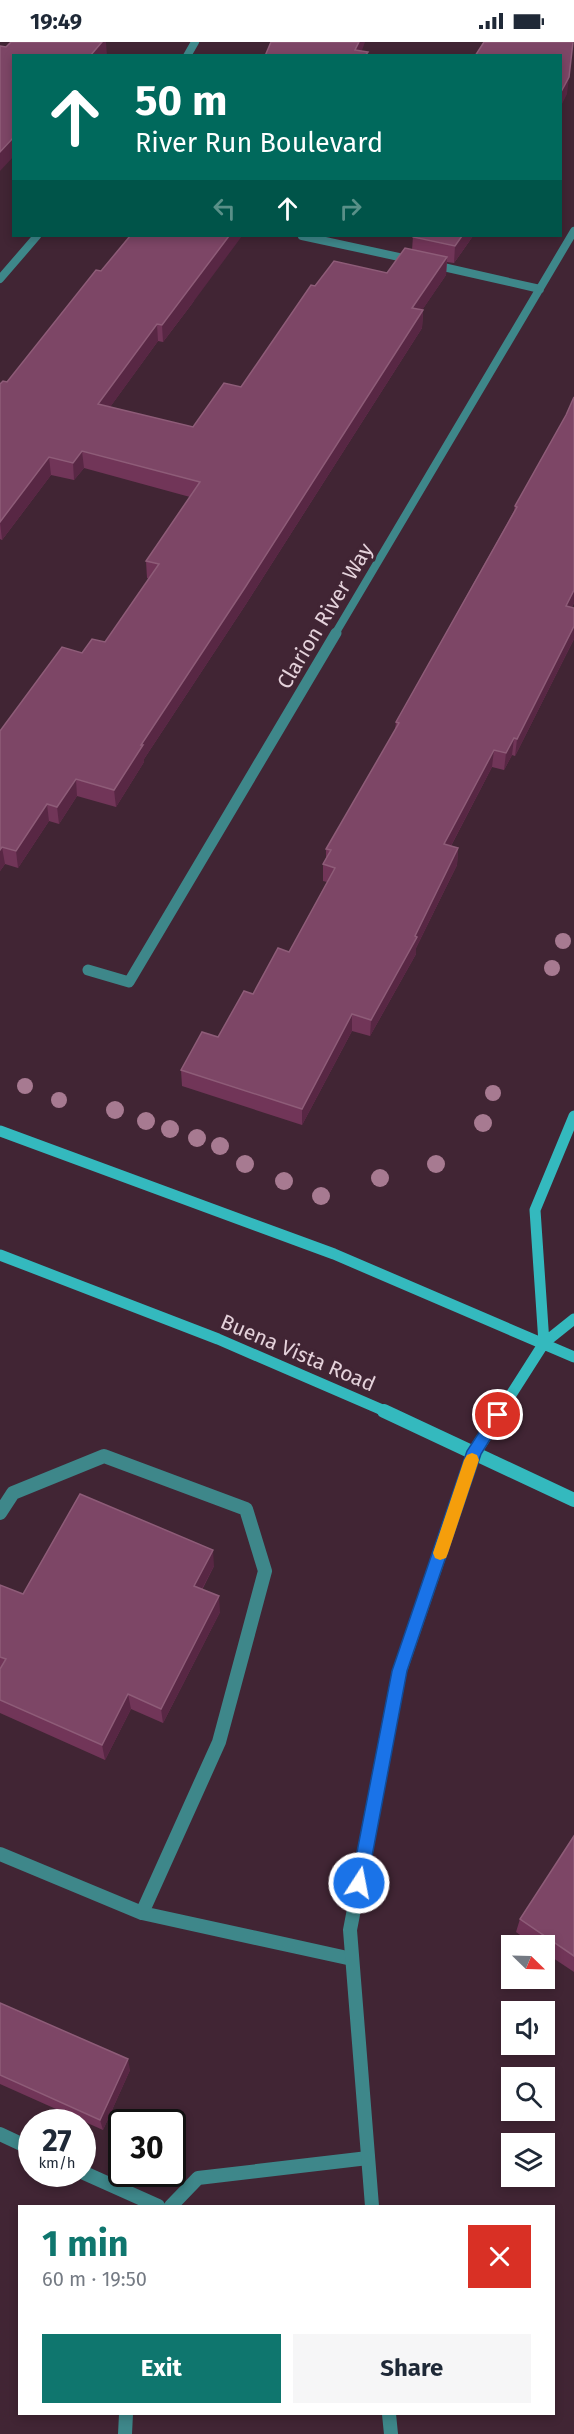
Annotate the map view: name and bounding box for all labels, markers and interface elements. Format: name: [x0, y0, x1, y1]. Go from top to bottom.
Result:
text: 19:49: [30, 8, 82, 35]
text: 50 m: [135, 76, 228, 126]
icon: ahead: [36, 78, 114, 156]
text: River Run Boulevard: [135, 127, 383, 159]
icon: left: [208, 192, 241, 225]
icon: ahead: [271, 192, 304, 225]
icon: right: [334, 192, 367, 225]
street label: Clarion River Way: [271, 538, 379, 694]
street label: Buena Vista Road: [217, 1309, 379, 1397]
pin: [472, 1389, 523, 1440]
icon: arrive: [481, 1398, 514, 1431]
position arrow: [327, 1851, 391, 1915]
north arrow: [501, 1935, 555, 1989]
map controls: [501, 1935, 555, 2187]
button: sound: [501, 2001, 555, 2055]
button: search: [501, 2067, 555, 2121]
speed limit sign: 30: [108, 2109, 186, 2187]
text: 27: [42, 2123, 72, 2159]
button: layers: [501, 2133, 555, 2187]
text: km/h: [38, 2154, 76, 2172]
text: 1 min: [42, 2222, 129, 2266]
button: close: [468, 2225, 531, 2288]
text: 60 m · 19:50: [42, 2267, 147, 2291]
button: Exit: [42, 2334, 281, 2403]
button: Share: [293, 2334, 531, 2403]

